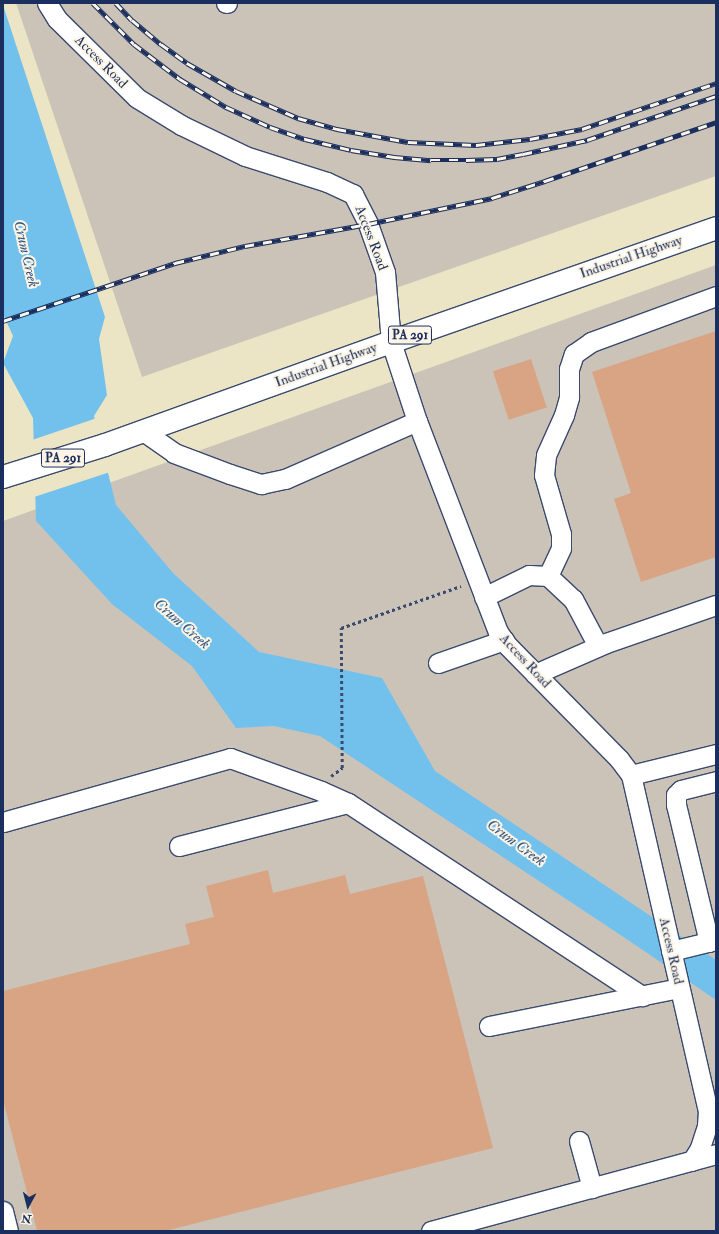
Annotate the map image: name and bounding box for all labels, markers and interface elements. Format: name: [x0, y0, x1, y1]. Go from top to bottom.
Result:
street label: Access Road: [71, 32, 131, 92]
street label: Access Road: [351, 203, 391, 273]
water label: Crum Creek: [10, 219, 42, 289]
street label: Industrial Highway: [578, 232, 684, 282]
road number: PA 291: [387, 324, 433, 346]
street label: Industrial Highway: [273, 339, 379, 391]
road number: PA 291: [40, 447, 86, 469]
water label: Crum Creek: [151, 595, 213, 653]
street label: Access Road: [496, 630, 554, 692]
water label: Crum Creek: [483, 816, 549, 870]
street label: Access Road: [655, 916, 687, 986]
north arrow: [8, 1186, 48, 1226]
text: N: [21, 1211, 32, 1225]

